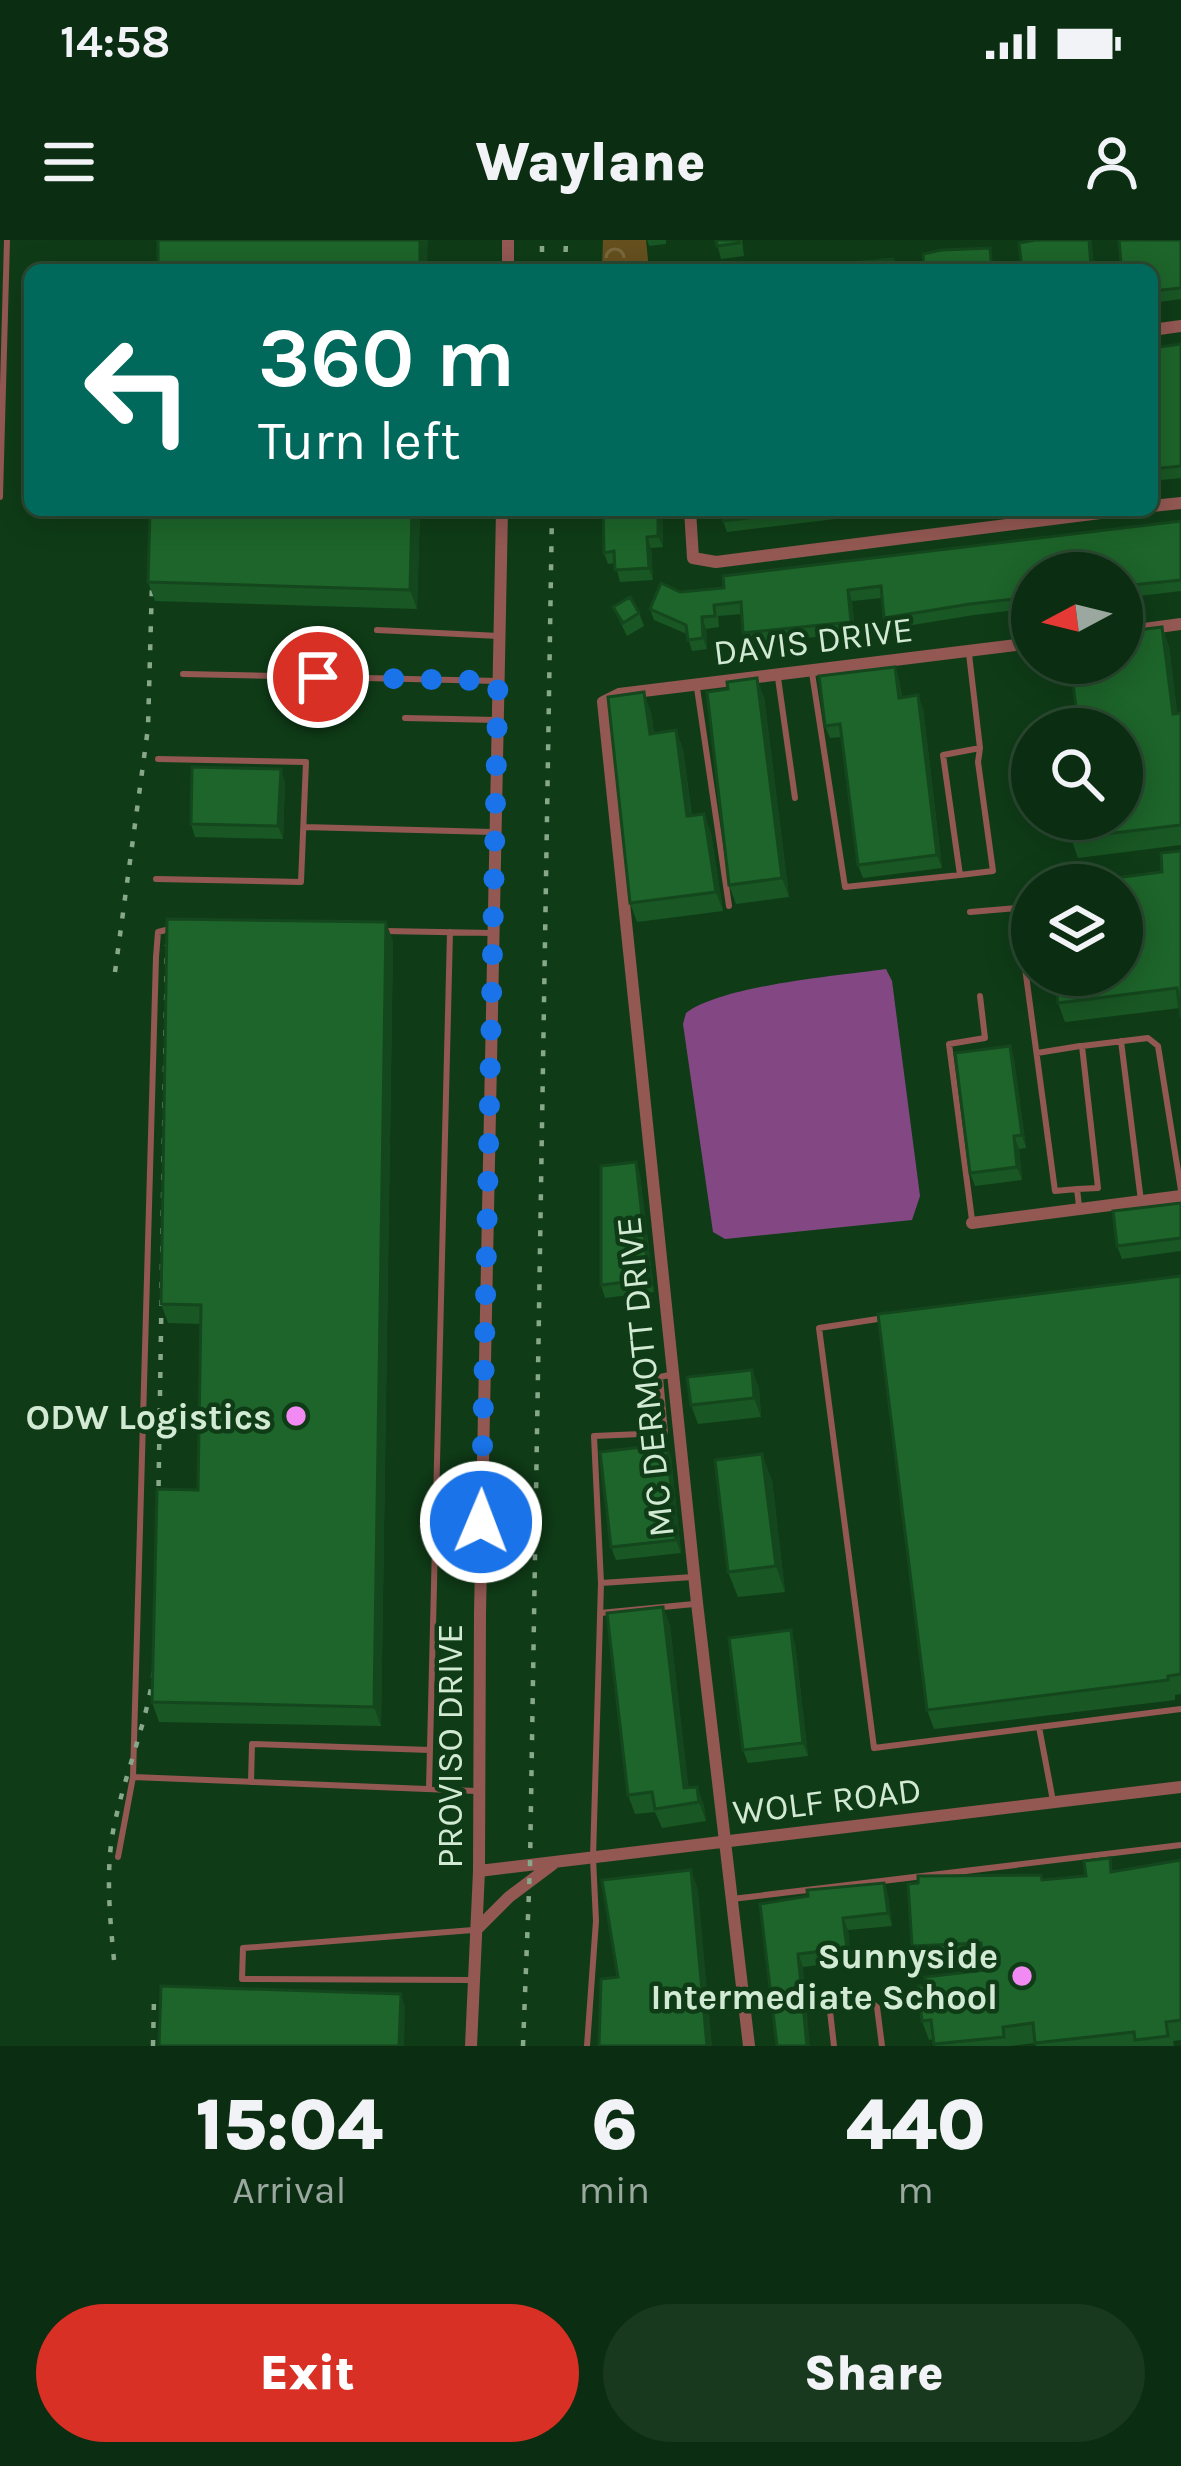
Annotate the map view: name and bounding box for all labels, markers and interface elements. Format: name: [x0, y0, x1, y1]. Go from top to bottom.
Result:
text: 14:58: [60, 16, 170, 68]
icon: menu: [36, 129, 102, 195]
icon: person: [1079, 129, 1145, 195]
text: Waylane: [475, 130, 706, 194]
text: 360 m: [258, 309, 515, 407]
icon: left: [60, 312, 216, 468]
text: Turn left: [258, 409, 461, 473]
north arrow: [1011, 552, 1143, 684]
map controls: [1011, 552, 1143, 996]
street label: DAVIS DRIVE: [711, 608, 915, 674]
pin: [267, 626, 369, 728]
icon: arrive: [285, 644, 351, 710]
button: search: [1011, 708, 1143, 840]
button: layers: [1011, 864, 1143, 996]
street label: MC DERMOTT DRIVE: [607, 1215, 683, 1539]
place label: ODW Logistics: [26, 1396, 272, 1439]
marker: ODW Logistics: [283, 1403, 309, 1429]
position arrow: [418, 1459, 544, 1585]
street label: PROVISO DRIVE: [429, 1623, 471, 1869]
street label: WOLF ROAD: [731, 1769, 924, 1833]
place label: Sunnyside Intermediate School: [650, 1935, 998, 2018]
marker: Sunnyside Intermediate School: [1009, 1963, 1035, 1989]
text: 15:04: [196, 2083, 383, 2167]
text: 6: [591, 2083, 637, 2167]
text: 440: [846, 2083, 985, 2167]
text: Arrival: [232, 2167, 346, 2213]
text: min: [578, 2167, 650, 2213]
text: m: [897, 2167, 934, 2213]
button: Exit: [36, 2304, 579, 2442]
button: Share: [603, 2304, 1145, 2442]

